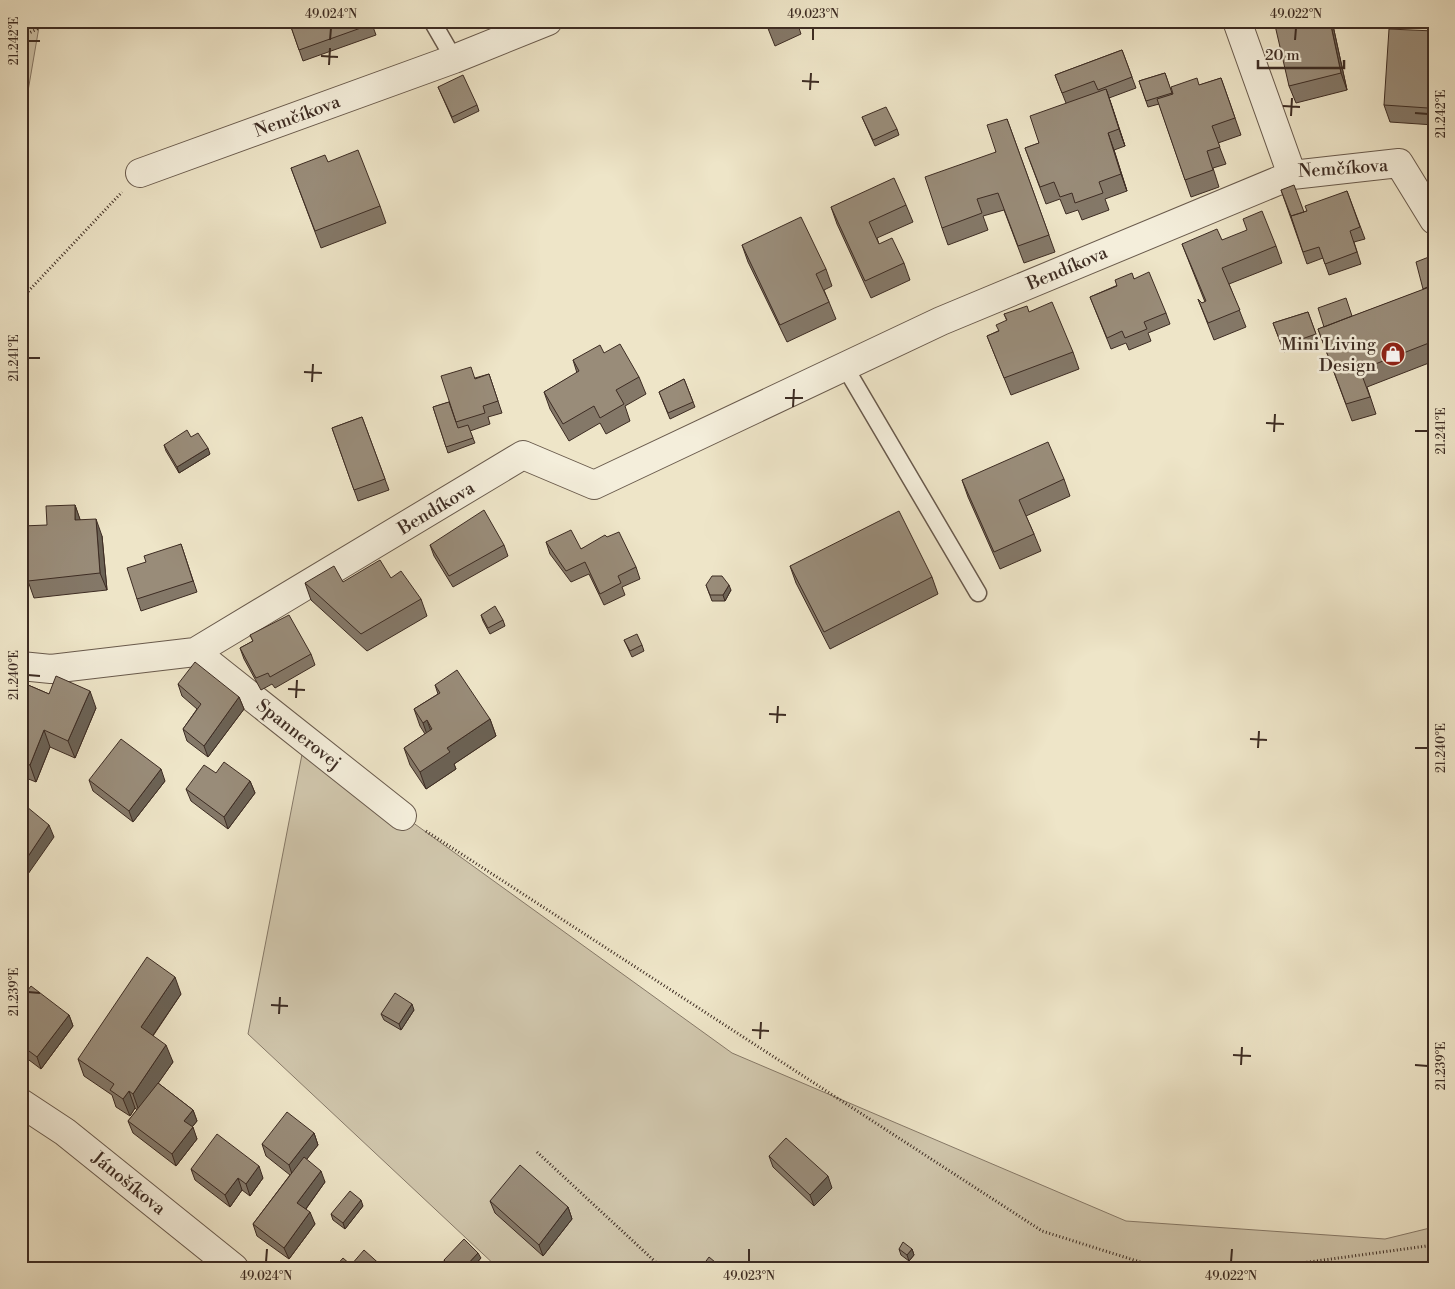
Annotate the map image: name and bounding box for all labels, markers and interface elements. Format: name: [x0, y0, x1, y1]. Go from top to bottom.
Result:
text: 49.024°N: [305, 7, 357, 22]
text: 49.023°N: [787, 7, 839, 22]
text: 49.022°N: [1270, 7, 1322, 22]
text: 21.242°E: [7, 17, 22, 65]
scale bar: [1258, 38, 1344, 70]
text: 20 m: [1265, 46, 1300, 65]
street label: Nemčíkova: [251, 90, 344, 143]
text: 21.242°E: [1434, 90, 1449, 138]
street label: Nemčíkova: [1297, 154, 1390, 183]
street label: Bendíkova: [1022, 241, 1112, 296]
place label: Mini Living Design: [1281, 333, 1377, 377]
text: 21.241°E: [7, 335, 22, 381]
shop icon: Mini Living Design: [1380, 341, 1406, 367]
text: 21.241°E: [1434, 408, 1449, 454]
street label: Bendíkova: [393, 476, 480, 541]
text: 21.240°E: [7, 650, 22, 700]
street label: Spannerovej: [252, 694, 346, 775]
text: 21.240°E: [1434, 723, 1449, 773]
text: 21.239°E: [7, 968, 22, 1016]
text: 21.239°E: [1434, 1042, 1449, 1090]
street label: Jánošíkova: [86, 1146, 171, 1221]
text: 49.024°N: [240, 1269, 292, 1284]
text: 49.023°N: [723, 1269, 775, 1284]
text: 49.022°N: [1205, 1269, 1257, 1284]

